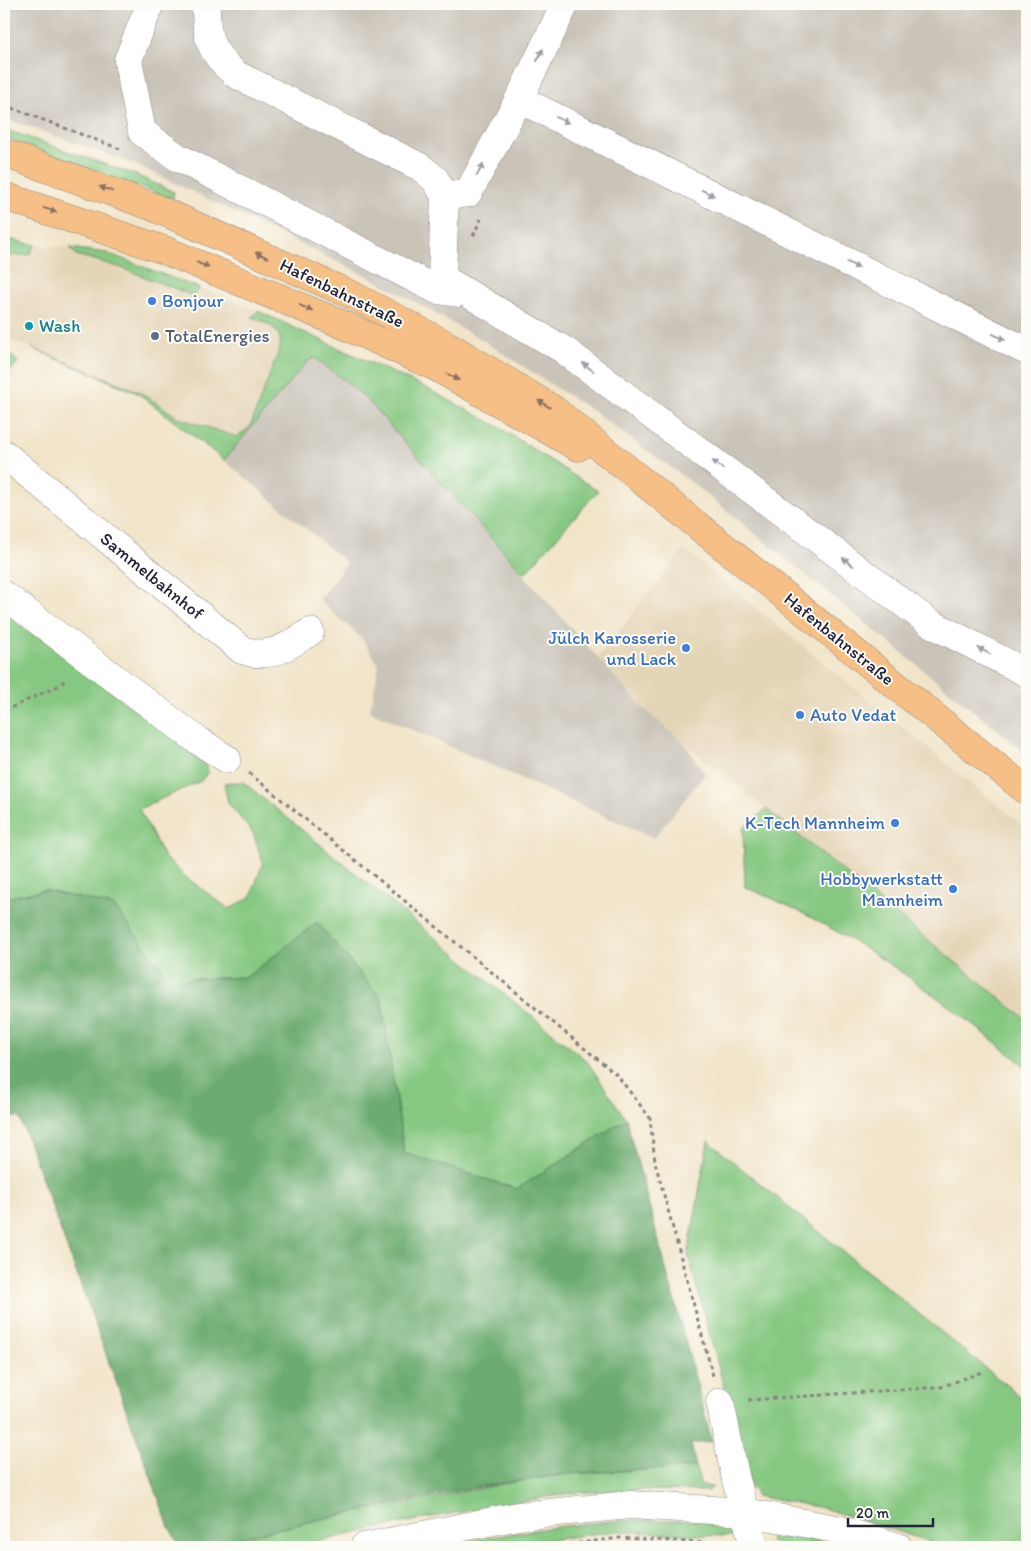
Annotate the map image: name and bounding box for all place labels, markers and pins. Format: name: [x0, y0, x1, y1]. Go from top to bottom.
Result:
place label: Bonjour: [162, 290, 225, 312]
marker: Bonjour: [146, 295, 158, 307]
place label: Wash: [39, 315, 80, 337]
marker: Wash: [23, 320, 35, 332]
place label: TotalEnergies: [165, 325, 270, 347]
marker: TotalEnergies: [149, 330, 161, 342]
place label: Jülch Karosserie und Lack: [548, 627, 677, 670]
marker: Jülch Karosserie und Lack: [680, 642, 692, 654]
place label: Auto Vedat: [810, 704, 897, 726]
marker: Auto Vedat: [794, 709, 806, 721]
place label: K-Tech Mannheim: [745, 812, 885, 834]
marker: K-Tech Mannheim: [889, 817, 901, 829]
place label: Hobbywerkstatt Mannheim: [820, 868, 943, 911]
marker: Hobbywerkstatt Mannheim: [947, 883, 959, 895]

